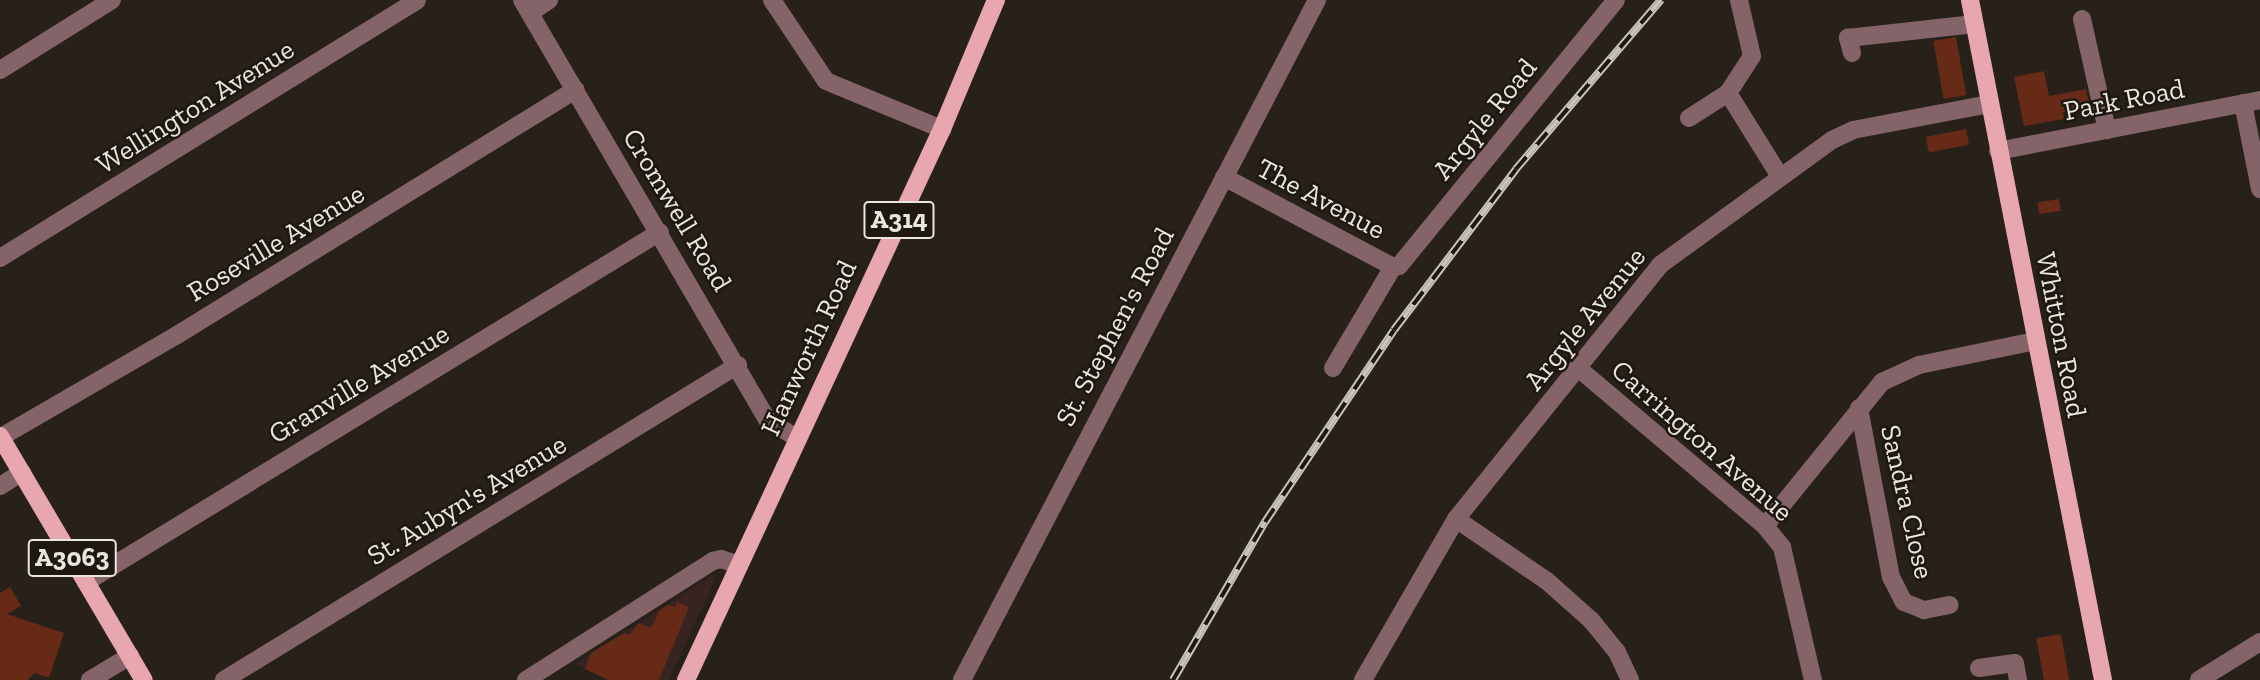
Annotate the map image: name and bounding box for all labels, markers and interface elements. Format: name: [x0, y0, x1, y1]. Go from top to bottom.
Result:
street label: Wellington Avenue: [89, 32, 301, 182]
street label: Argyle Road: [1426, 52, 1544, 186]
street label: Park Road: [2061, 72, 2187, 128]
street label: Cromwell Road: [615, 123, 739, 297]
street label: The Avenue: [1251, 151, 1391, 247]
street label: Roseville Avenue: [181, 177, 371, 309]
road number: A314: [862, 197, 936, 242]
street label: St. Stephen's Road: [1049, 222, 1181, 432]
street label: Argyle Avenue: [1517, 240, 1653, 398]
street label: Whitton Road: [2029, 250, 2093, 420]
street label: Hanworth Road: [754, 255, 864, 441]
street label: Granville Avenue: [262, 317, 456, 451]
street label: Carrington Avenue: [1604, 353, 1800, 529]
street label: Sandra Close: [1873, 422, 1941, 582]
street label: St. Aubyn's Avenue: [361, 427, 573, 573]
road number: A3063: [27, 536, 118, 580]

